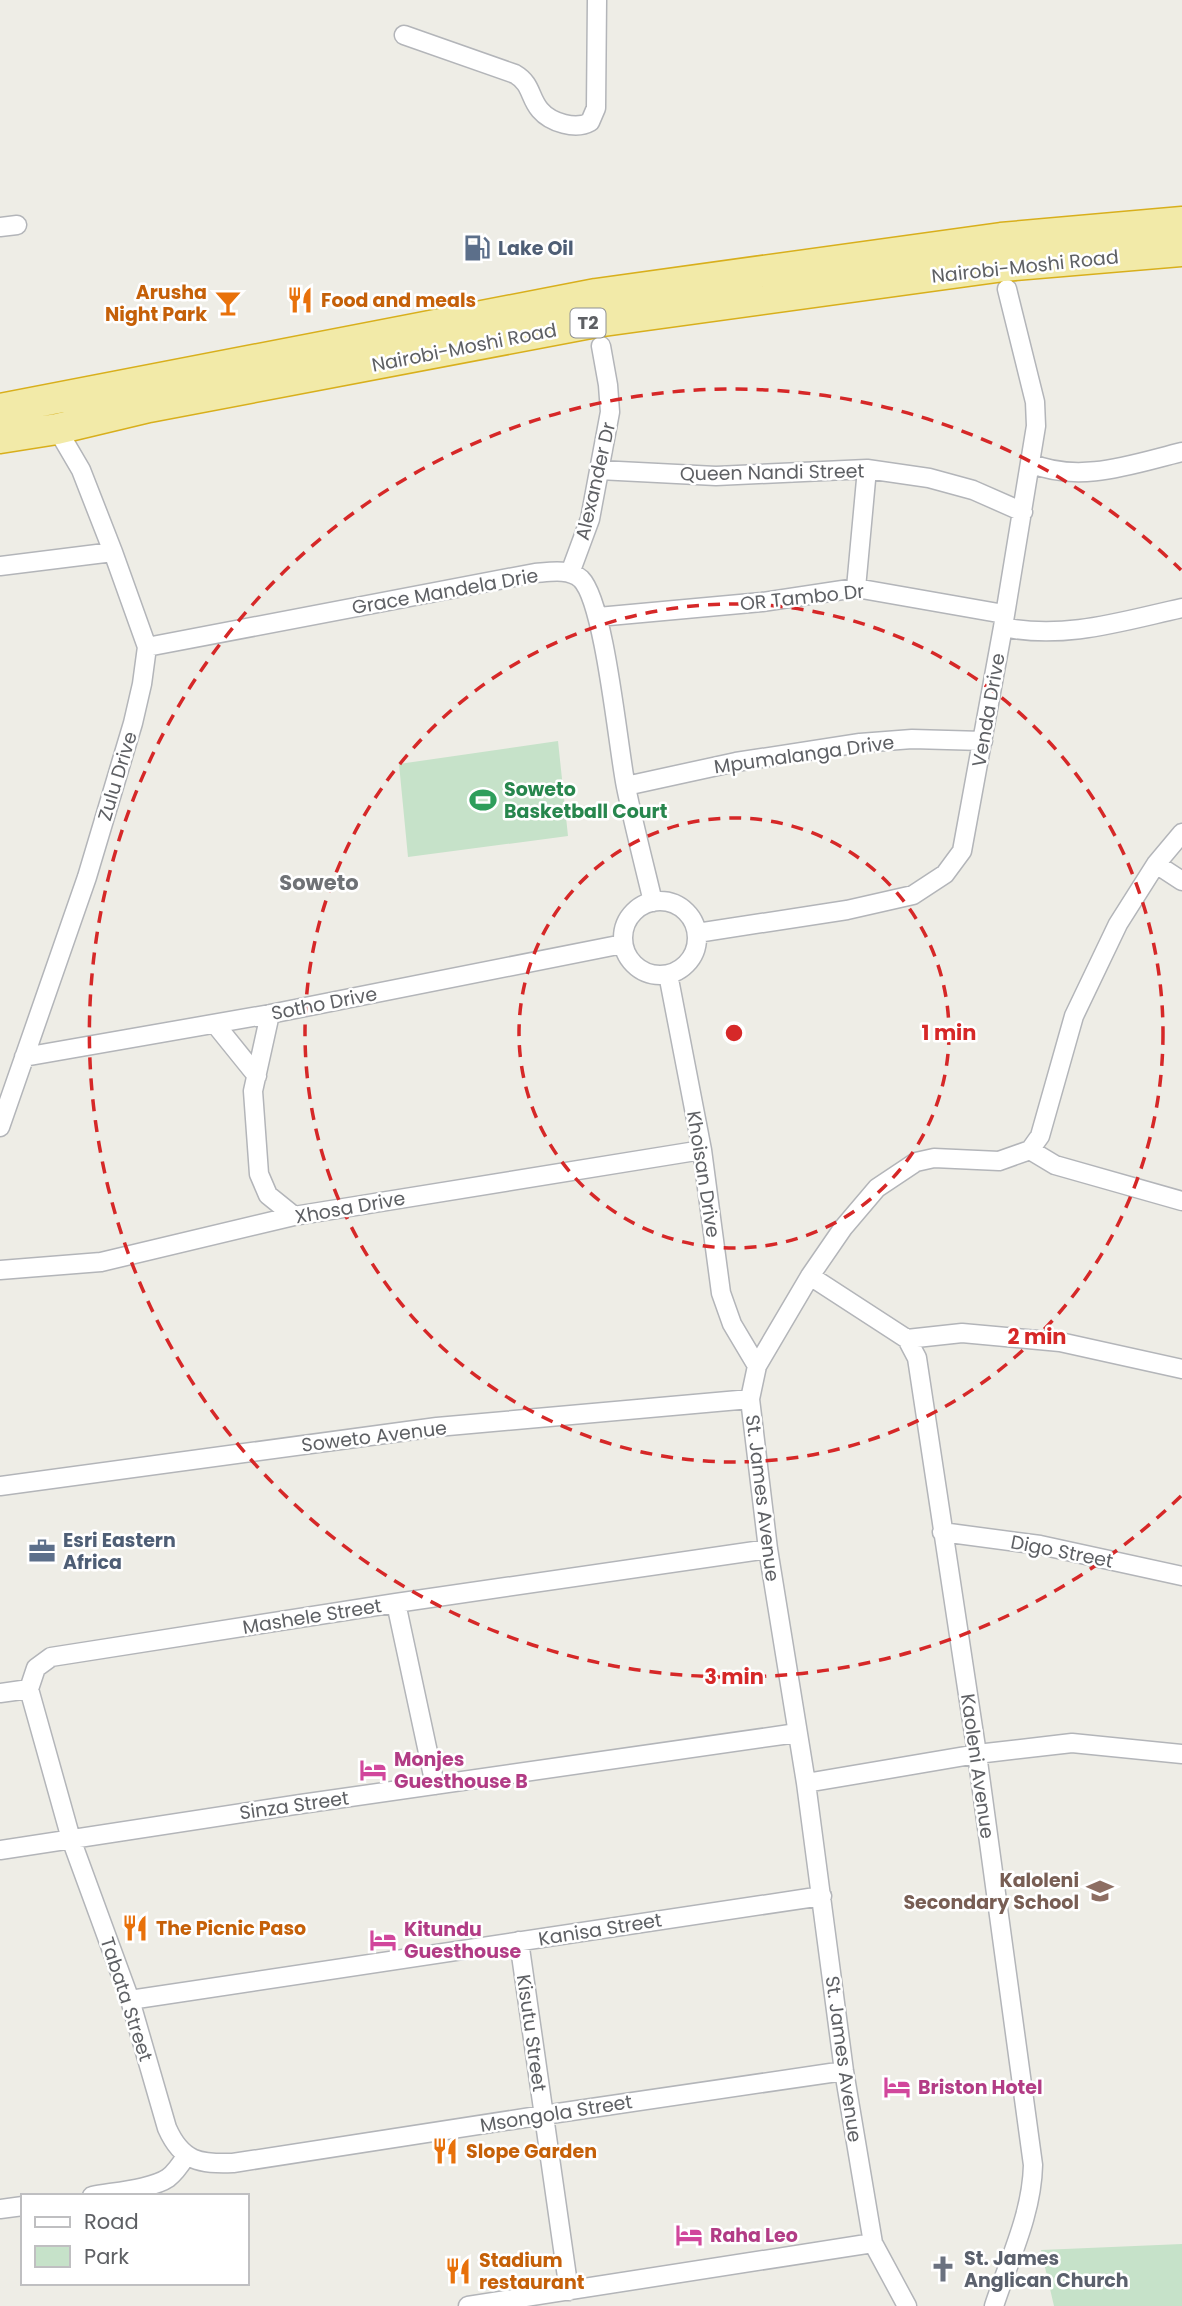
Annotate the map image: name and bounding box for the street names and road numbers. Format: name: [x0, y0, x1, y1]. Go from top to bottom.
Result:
street label: Nairobi-Moshi Road: [930, 243, 1120, 290]
road number: T2: [570, 309, 606, 338]
street label: Nairobi-Moshi Road: [369, 316, 559, 379]
street label: Alexander Dr: [569, 419, 622, 543]
street label: Queen Nandi Street: [680, 457, 865, 488]
street label: Grace Mandela Drie: [350, 562, 540, 621]
street label: OR Tambo Dr: [739, 578, 866, 617]
street label: Venda Drive: [965, 651, 1012, 769]
street label: Zulu Drive: [91, 728, 144, 824]
street label: Mpumalanga Drive: [712, 728, 896, 781]
street label: Sotho Drive: [269, 980, 379, 1027]
street label: Khoisan Drive: [680, 1109, 727, 1239]
street label: Xhosa Drive: [293, 1185, 407, 1230]
street label: St. James Avenue: [739, 1413, 786, 1583]
street label: Soweto Avenue: [300, 1414, 448, 1459]
street label: Digo Street: [1008, 1528, 1116, 1575]
street label: Mashele Street: [241, 1592, 384, 1641]
street label: Kaoleni Avenue: [954, 1692, 1001, 1840]
street label: Sinza Street: [238, 1784, 351, 1827]
street label: Kanisa Street: [536, 1906, 664, 1953]
street label: Tabata Street: [94, 1934, 159, 2065]
street label: Kisutu Street: [510, 1973, 553, 2093]
street label: St. James Avenue: [818, 1974, 869, 2144]
street label: Msongola Street: [478, 2088, 634, 2139]

